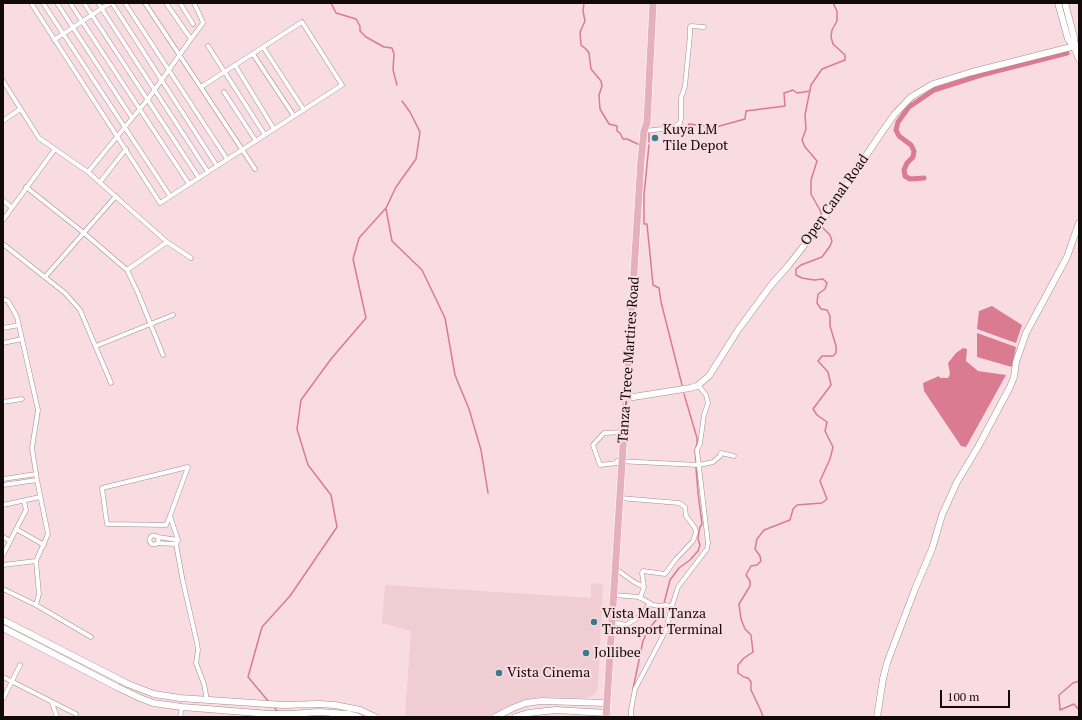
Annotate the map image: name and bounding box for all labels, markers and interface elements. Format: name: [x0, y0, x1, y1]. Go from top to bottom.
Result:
place label: Kuya LM Tile Depot: [663, 122, 728, 154]
marker: Kuya LM Tile Depot: [650, 133, 660, 143]
street label: Open Canal Road: [797, 151, 873, 249]
street label: Tanza-Trece Martires Road: [615, 276, 643, 444]
place label: Vista Mall Tanza Transport Terminal: [602, 606, 723, 638]
marker: Vista Mall Tanza Transport Terminal: [589, 617, 599, 627]
place label: Jollibee: [594, 645, 641, 661]
marker: Jollibee: [581, 648, 591, 658]
place label: Vista Cinema: [507, 665, 590, 681]
marker: Vista Cinema: [494, 668, 504, 678]
scale bar: [942, 682, 1012, 708]
text: 100 m: [947, 689, 979, 704]

